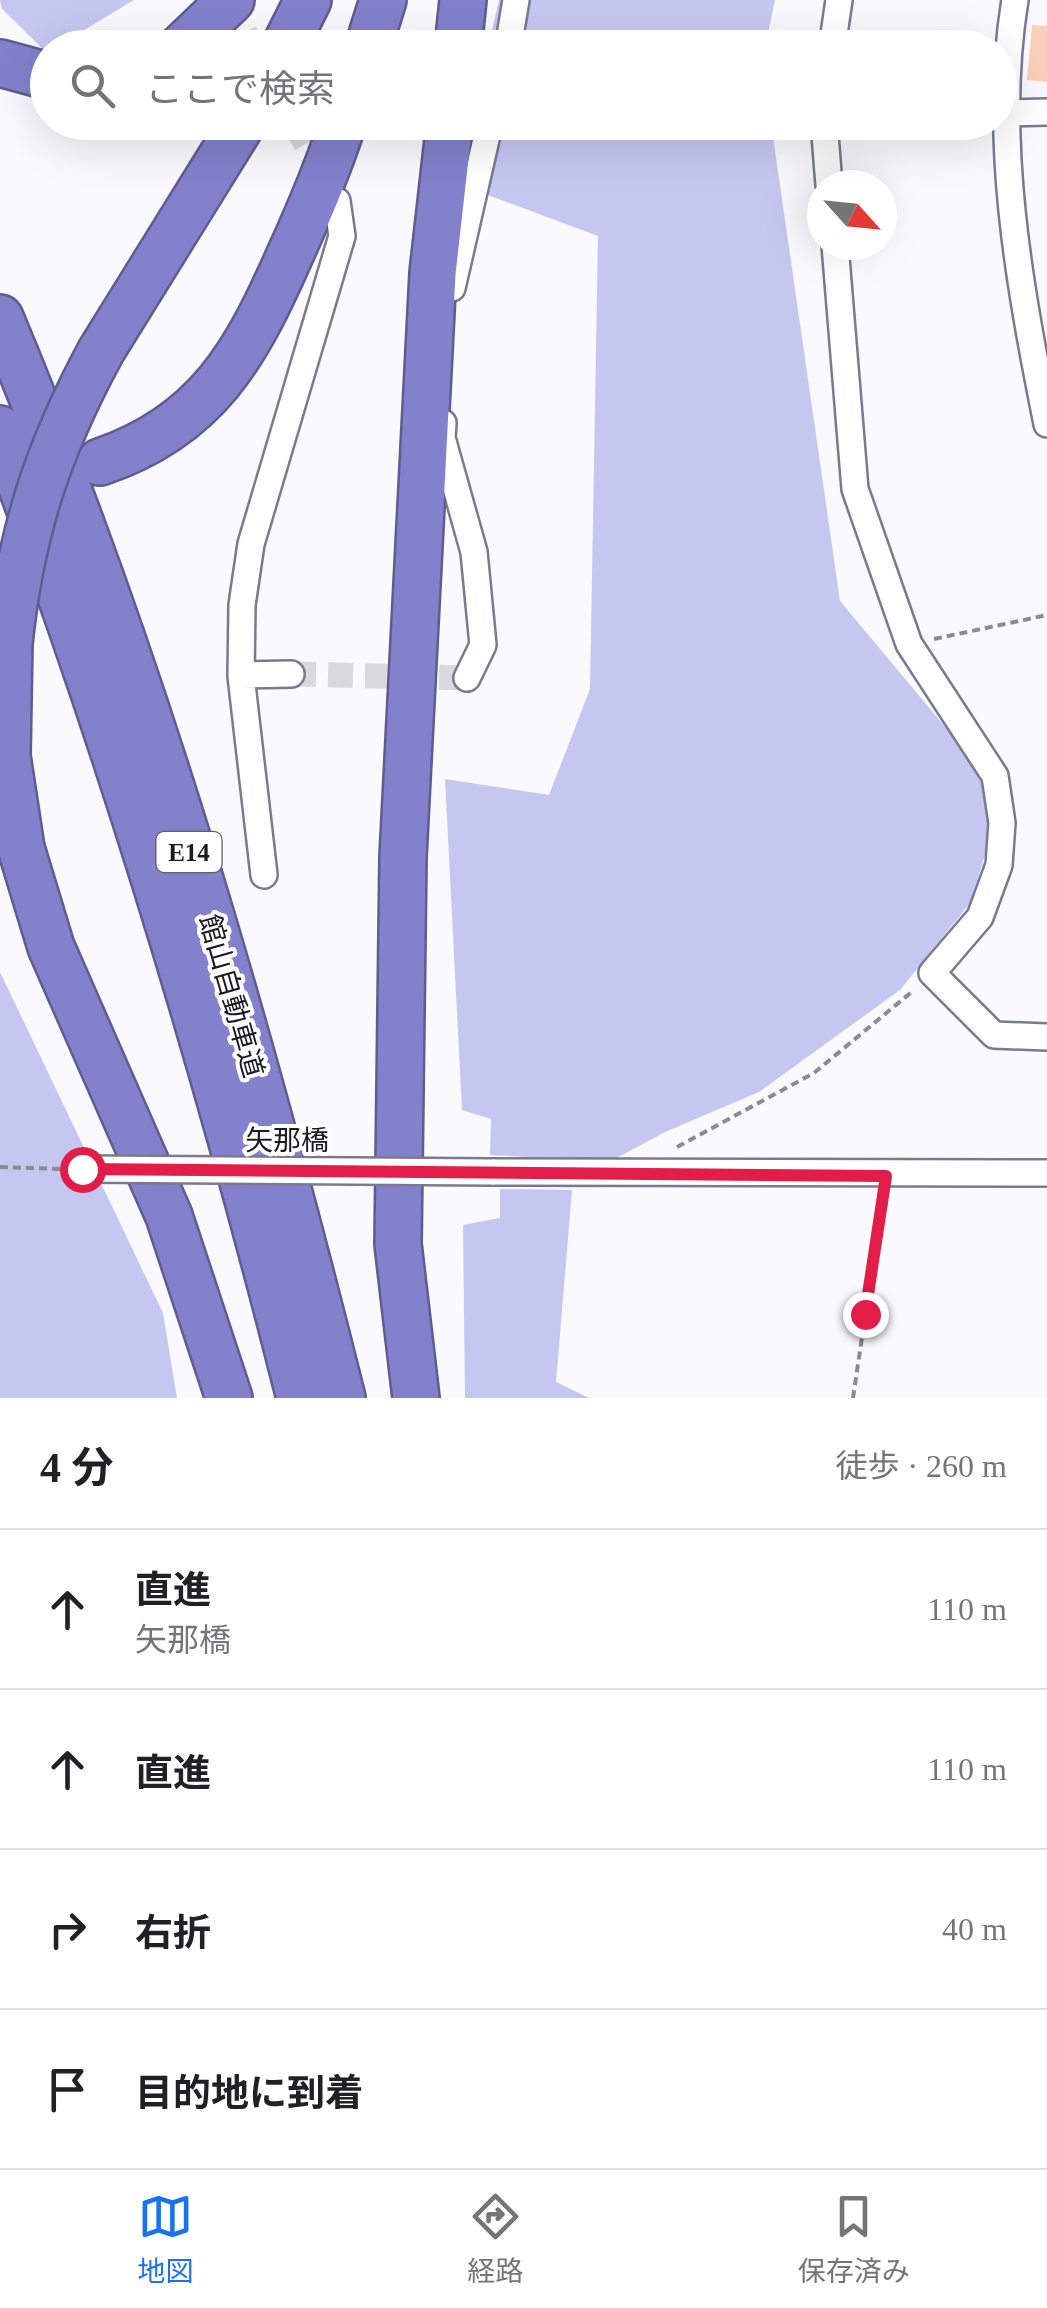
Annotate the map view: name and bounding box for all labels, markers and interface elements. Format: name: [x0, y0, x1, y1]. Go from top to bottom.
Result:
search box: [30, 30, 1017, 140]
icon: search: [65, 58, 120, 113]
text: ここで検索: [145, 68, 335, 110]
north arrow: [807, 170, 897, 260]
road number: E14: [156, 832, 222, 872]
street label: 館山自動車道: [193, 911, 270, 1081]
street label: 矢那橋: [245, 1125, 329, 1156]
route start: [60, 1147, 106, 1193]
route end: [843, 1292, 889, 1338]
text: 4 分: [40, 1445, 114, 1491]
text: 徒歩 · 260 m: [835, 1448, 1007, 1484]
text: 直進: [135, 1569, 211, 1611]
icon: ahead: [40, 1582, 95, 1637]
text: 110 m: [927, 1591, 1007, 1627]
text: 矢那橋: [135, 1622, 231, 1658]
icon: ahead: [40, 1742, 95, 1797]
text: 110 m: [927, 1751, 1007, 1787]
text: 直進: [135, 1752, 211, 1794]
icon: right: [40, 1902, 95, 1957]
text: 40 m: [942, 1911, 1007, 1947]
text: 右折: [135, 1912, 211, 1954]
icon: arrive: [40, 2062, 95, 2117]
text: 目的地に到着: [135, 2072, 363, 2114]
tab: 地図: [137, 2189, 193, 2289]
tab: 経路: [467, 2189, 524, 2289]
tab: 保存済み: [798, 2189, 910, 2289]

